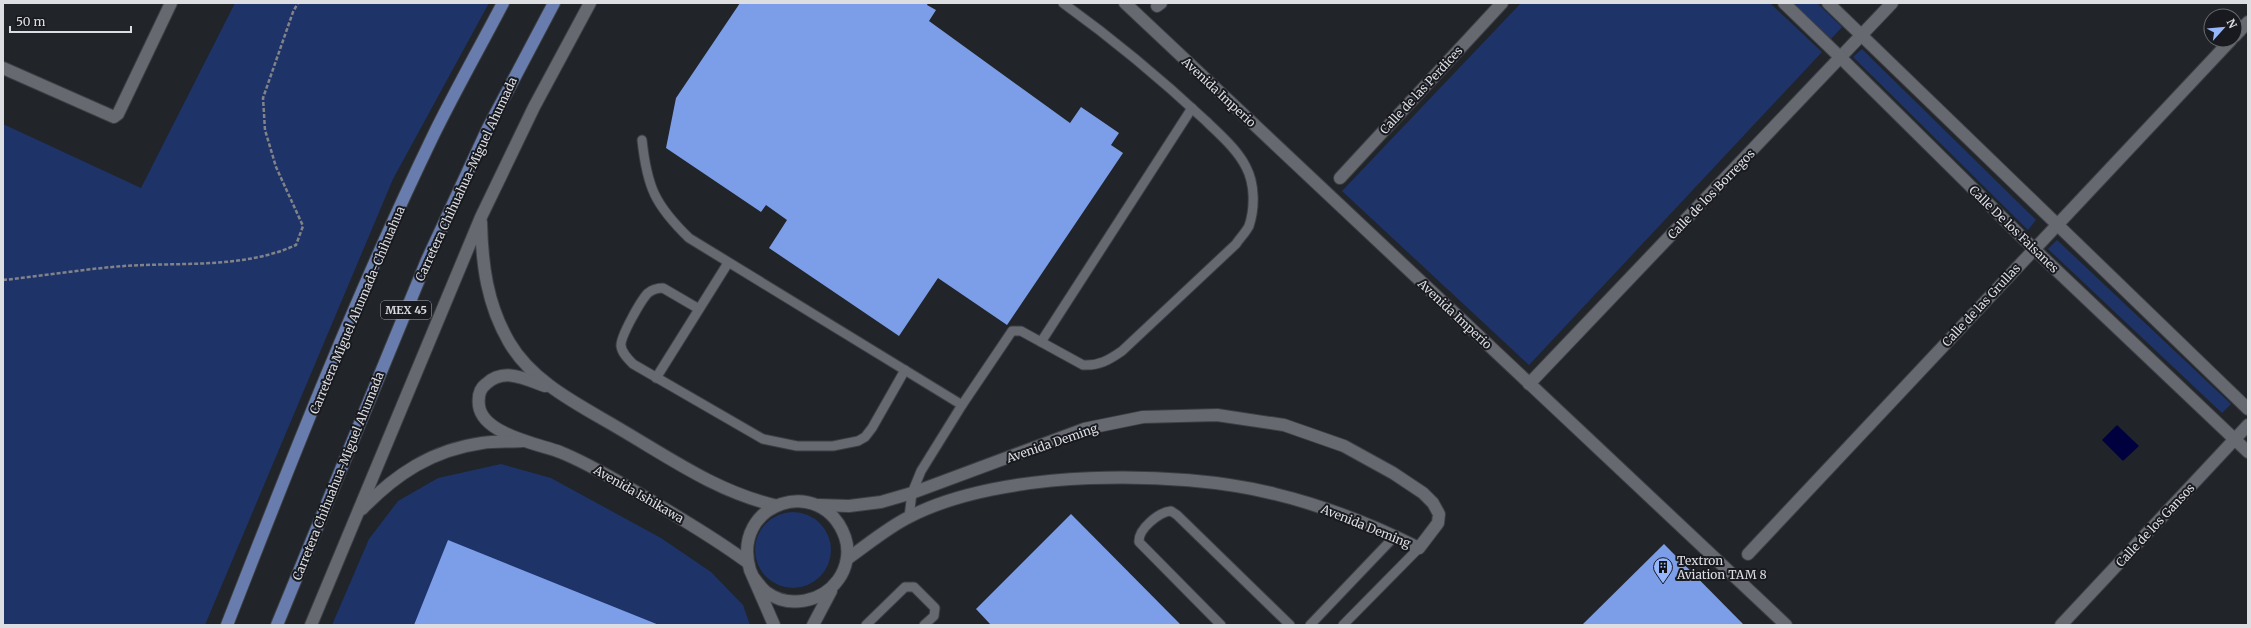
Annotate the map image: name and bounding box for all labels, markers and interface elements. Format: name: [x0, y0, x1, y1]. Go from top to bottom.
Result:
scale bar: [10, 8, 131, 34]
north arrow: [2203, 8, 2243, 48]
text: 50 m: [16, 14, 45, 29]
text: N: [2224, 16, 2240, 31]
street label: Calle de las Perdices: [1376, 43, 1466, 137]
street label: Avenida Imperio: [1178, 53, 1259, 130]
street label: Carretera Chihuahua-Miguel Ahumada: [412, 74, 520, 283]
street label: Calle de los Borregos: [1664, 146, 1758, 242]
street label: Calle De los Faisanes: [1966, 182, 2062, 276]
street label: Carretera Miguel Ahumada-Chihuahua: [306, 203, 408, 416]
street label: Calle de las Grullas: [1939, 260, 2023, 349]
street label: Avenida Imperio: [1414, 275, 1495, 352]
road number: MEX 45: [381, 301, 431, 319]
street label: Carretera Chihuahua-Miguel Ahumada: [289, 369, 387, 582]
street label: Avenida Deming: [1003, 420, 1100, 466]
street label: Avenida Ishikawa: [590, 462, 687, 526]
street label: Calle de los Gansos: [2112, 480, 2198, 570]
street label: Avenida Deming: [1318, 501, 1414, 551]
place label: Textron Aviation TAM 8: [1676, 553, 1767, 582]
building icon: Textron Aviation TAM 8: [1652, 556, 1674, 584]

